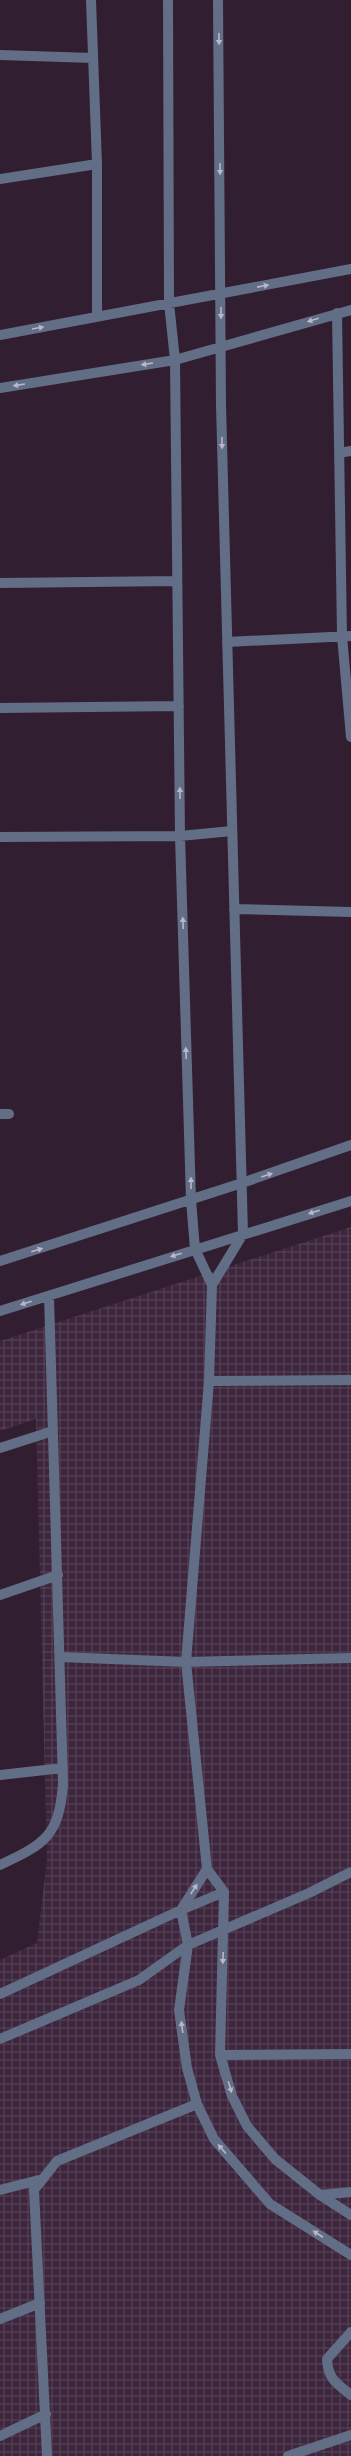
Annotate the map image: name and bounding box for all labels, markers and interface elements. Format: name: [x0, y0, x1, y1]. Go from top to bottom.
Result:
one-way arrow: [216, 33, 222, 46]
one-way arrow: [217, 163, 223, 176]
one-way arrow: [256, 283, 269, 289]
one-way arrow: [218, 307, 224, 320]
one-way arrow: [307, 317, 319, 323]
one-way arrow: [32, 324, 44, 330]
one-way arrow: [141, 361, 153, 367]
one-way arrow: [13, 382, 25, 388]
one-way arrow: [219, 437, 225, 450]
one-way arrow: [177, 786, 183, 799]
one-way arrow: [179, 917, 186, 929]
one-way arrow: [183, 1046, 189, 1059]
one-way arrow: [262, 1171, 274, 1177]
one-way arrow: [188, 1176, 194, 1189]
one-way arrow: [307, 1209, 319, 1215]
one-way arrow: [31, 1246, 43, 1252]
one-way arrow: [170, 1253, 182, 1259]
one-way arrow: [19, 1300, 31, 1306]
one-way arrow: [190, 1884, 198, 1894]
one-way arrow: [220, 1952, 227, 1964]
one-way arrow: [178, 2021, 185, 2033]
one-way arrow: [227, 2081, 233, 2093]
one-way arrow: [218, 2144, 227, 2153]
one-way arrow: [313, 2230, 323, 2238]

